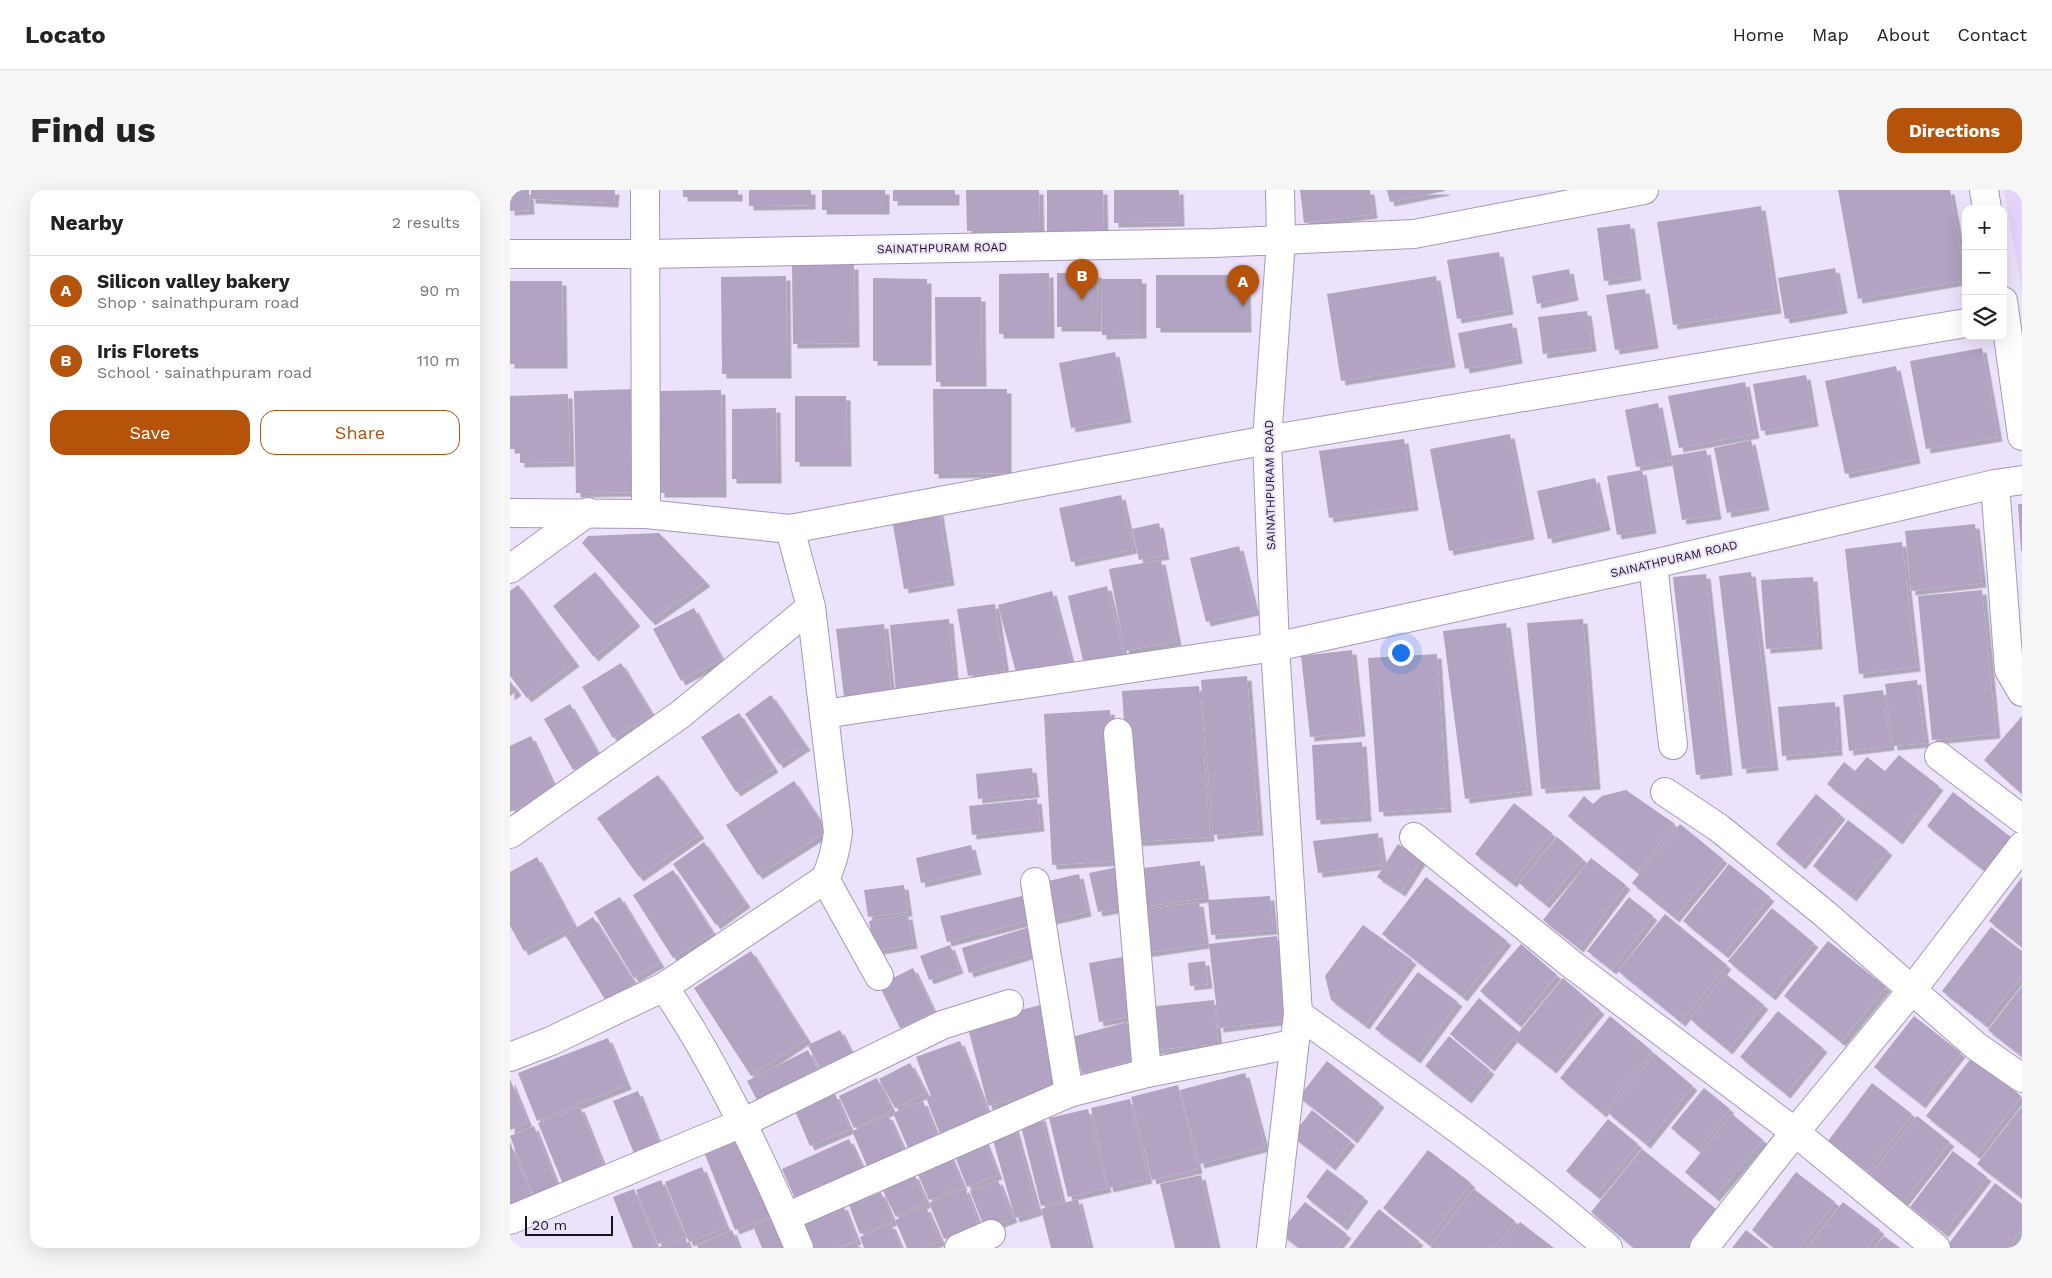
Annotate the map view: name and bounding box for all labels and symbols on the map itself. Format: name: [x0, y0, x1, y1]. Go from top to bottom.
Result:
street label: SAINATHPURAM ROAD: [877, 240, 1007, 256]
pin: B: [1066, 259, 1098, 300]
pin: A: [1227, 265, 1259, 306]
street label: SAINATHPURAM ROAD: [1262, 420, 1278, 550]
street label: SAINATHPURAM ROAD: [1609, 538, 1739, 580]
your location: [1388, 640, 1414, 666]
scale bar: [525, 1213, 612, 1236]

